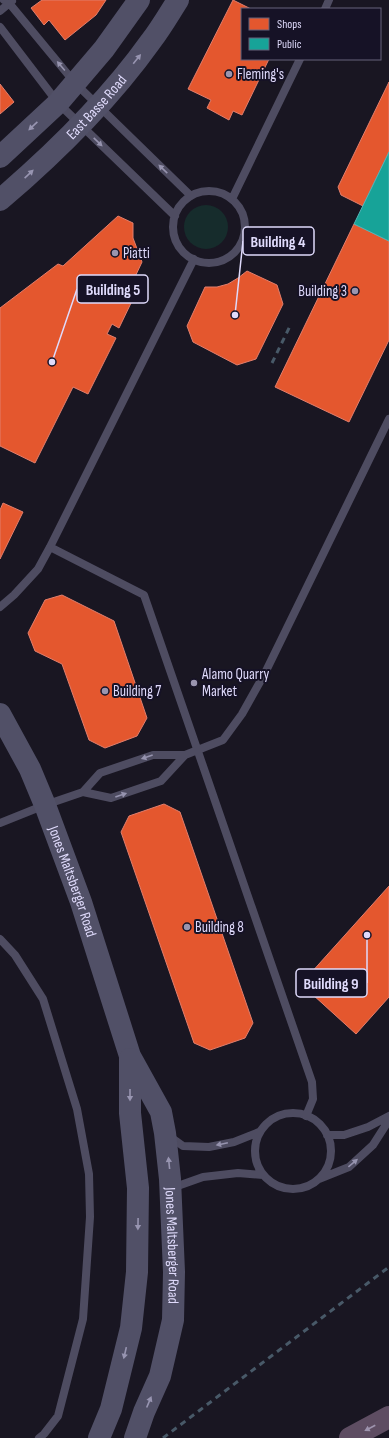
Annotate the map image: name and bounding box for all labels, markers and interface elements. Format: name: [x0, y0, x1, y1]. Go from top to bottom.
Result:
legend: [241, 8, 381, 60]
text: Shops: [277, 17, 302, 32]
text: Public: [277, 37, 302, 52]
one-way arrow: [133, 54, 141, 64]
one-way arrow: [57, 61, 66, 72]
place label: Fleming's: [237, 65, 284, 84]
marker: Fleming's: [224, 69, 234, 79]
street label: East Basse Road: [63, 71, 131, 144]
one-way arrow: [28, 121, 38, 131]
one-way arrow: [93, 137, 103, 147]
one-way arrow: [158, 164, 168, 174]
one-way arrow: [24, 170, 35, 179]
callout: Building 4: [243, 227, 314, 255]
text: Building 4: [250, 233, 306, 252]
place label: Piatti: [123, 244, 150, 263]
marker: Piatti: [110, 248, 120, 258]
callout: Building 5: [77, 275, 148, 303]
text: Building 5: [86, 281, 140, 300]
place label: Building 3: [298, 282, 347, 301]
marker: Building 3: [350, 286, 360, 296]
place label: Alamo Quarry Market: [201, 665, 270, 701]
marker: Alamo Quarry Market: [189, 678, 199, 688]
place label: Building 7: [113, 682, 161, 701]
marker: Building 7: [100, 686, 110, 696]
one-way arrow: [140, 754, 152, 760]
one-way arrow: [115, 791, 127, 797]
street label: Jones Maltsberger Road: [43, 822, 101, 940]
place label: Building 8: [195, 918, 244, 937]
marker: Building 8: [182, 922, 192, 932]
callout: Building 9: [296, 969, 367, 997]
text: Building 9: [303, 975, 359, 994]
one-way arrow: [127, 1089, 133, 1102]
one-way arrow: [216, 1142, 228, 1148]
one-way arrow: [165, 1157, 172, 1169]
one-way arrow: [348, 1159, 358, 1168]
street label: Jones Maltsberger Road: [160, 1186, 183, 1304]
one-way arrow: [135, 1218, 141, 1231]
one-way arrow: [122, 1347, 128, 1360]
one-way arrow: [146, 1396, 152, 1407]
one-way arrow: [364, 1424, 375, 1431]

